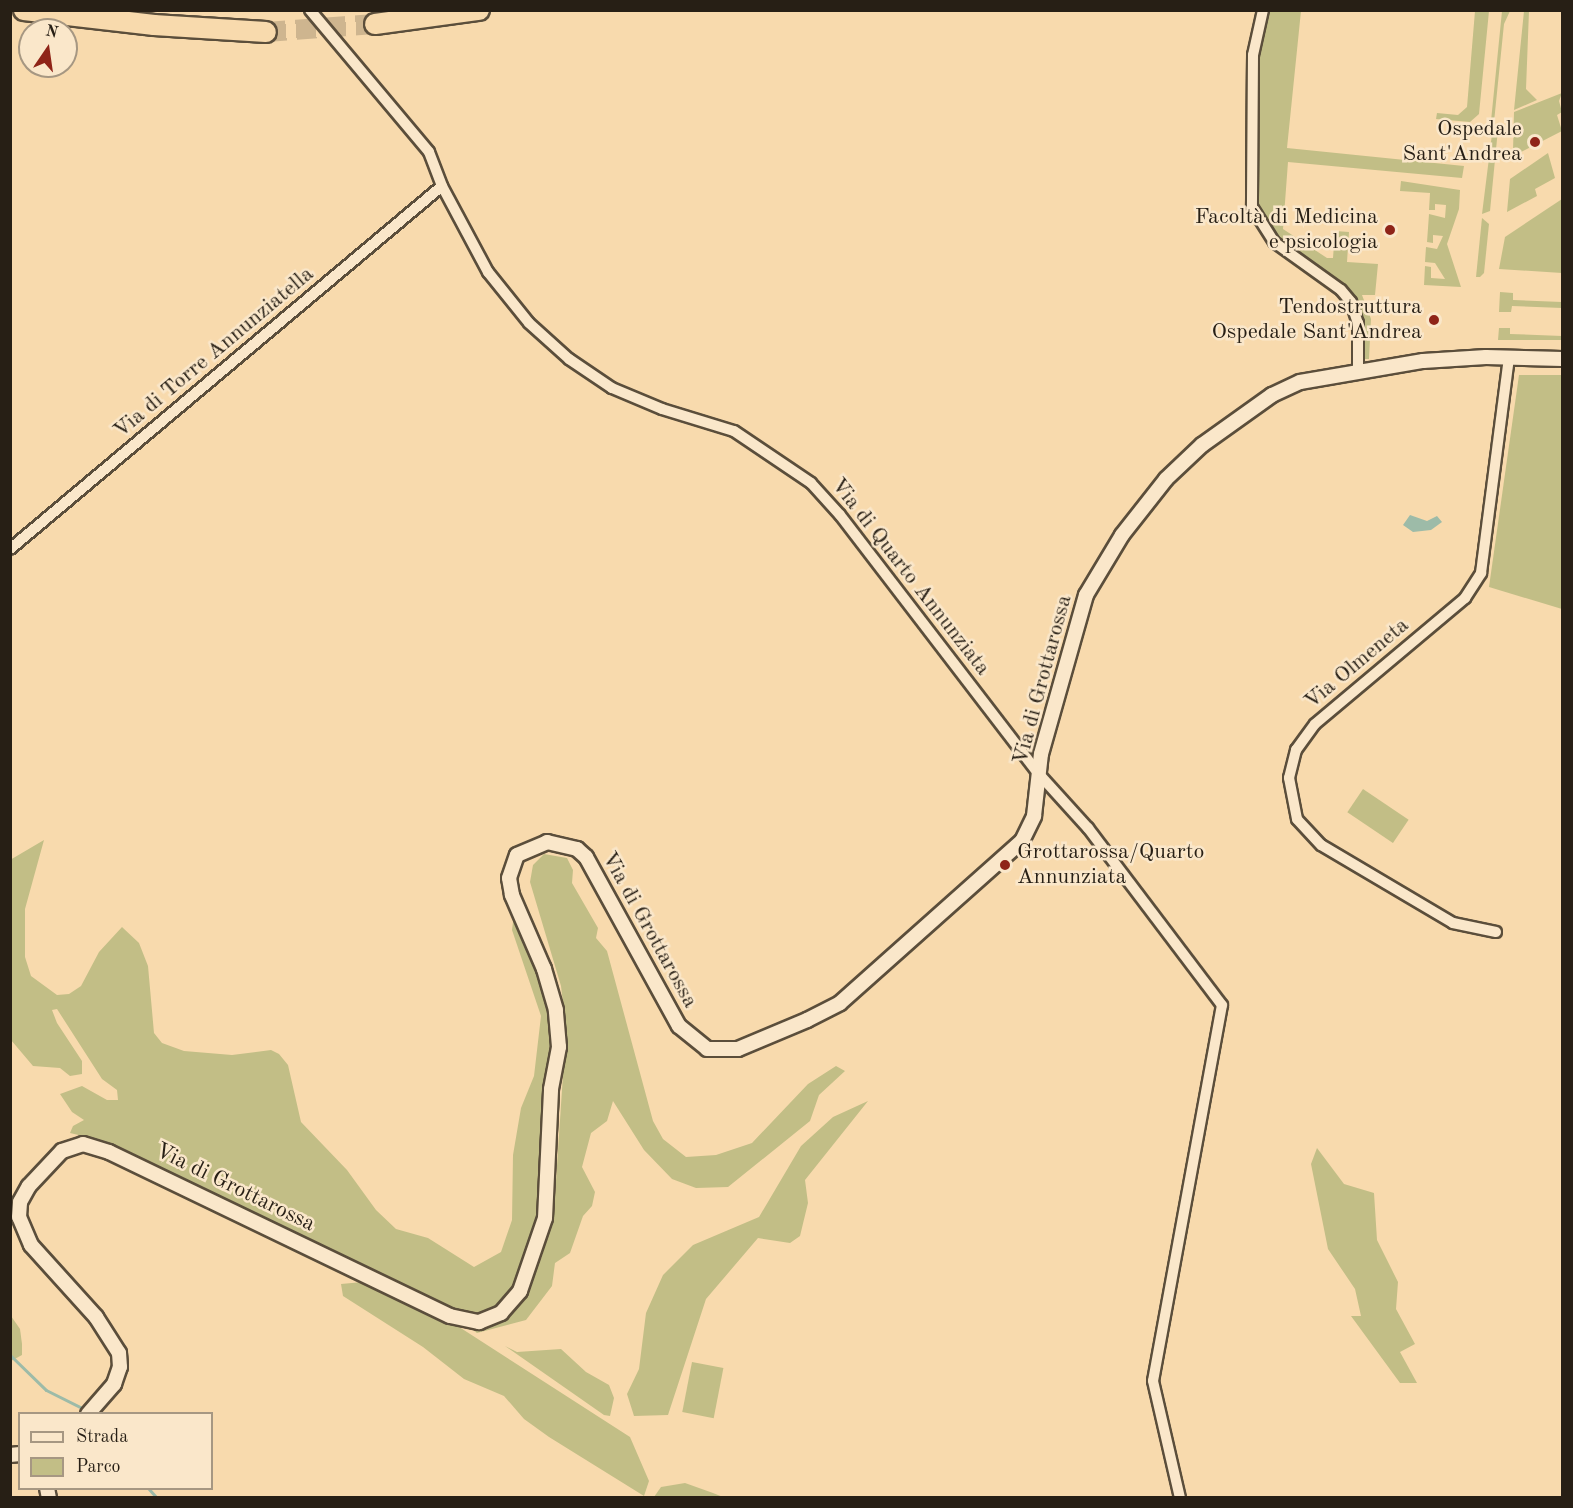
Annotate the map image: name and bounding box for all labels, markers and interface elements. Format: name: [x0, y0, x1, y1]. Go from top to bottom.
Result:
north arrow: [18, 18, 78, 78]
text: N: [44, 23, 59, 42]
place label: Ospedale Sant'Andrea: [1402, 116, 1522, 168]
marker: Ospedale Sant'Andrea: [1526, 133, 1544, 151]
place label: Facoltà di Medicina e psicologia: [1195, 204, 1378, 255]
marker: Facoltà di Medicina e psicologia: [1383, 223, 1397, 237]
street label: Via di Torre Annunziatella: [109, 261, 319, 445]
place label: Tendostruttura Ospedale Sant'Andrea: [1211, 294, 1422, 346]
marker: Tendostruttura Ospedale Sant'Andrea: [1427, 313, 1441, 327]
street label: Via di Quarto Annunziata: [825, 473, 995, 681]
street label: Via di Grottarossa: [1008, 592, 1078, 768]
street label: Via Olmeneta: [1299, 613, 1415, 715]
place label: Grottarossa/Quarto Annunziata: [1017, 839, 1204, 890]
street label: Via di Grottarossa: [595, 847, 703, 1013]
marker: Grottarossa/Quarto Annunziata: [998, 858, 1012, 872]
street label: Via di Grottarossa: [151, 1138, 319, 1238]
legend: [18, 1412, 213, 1490]
text: Strada: [76, 1428, 128, 1446]
text: Parco: [76, 1458, 121, 1476]

